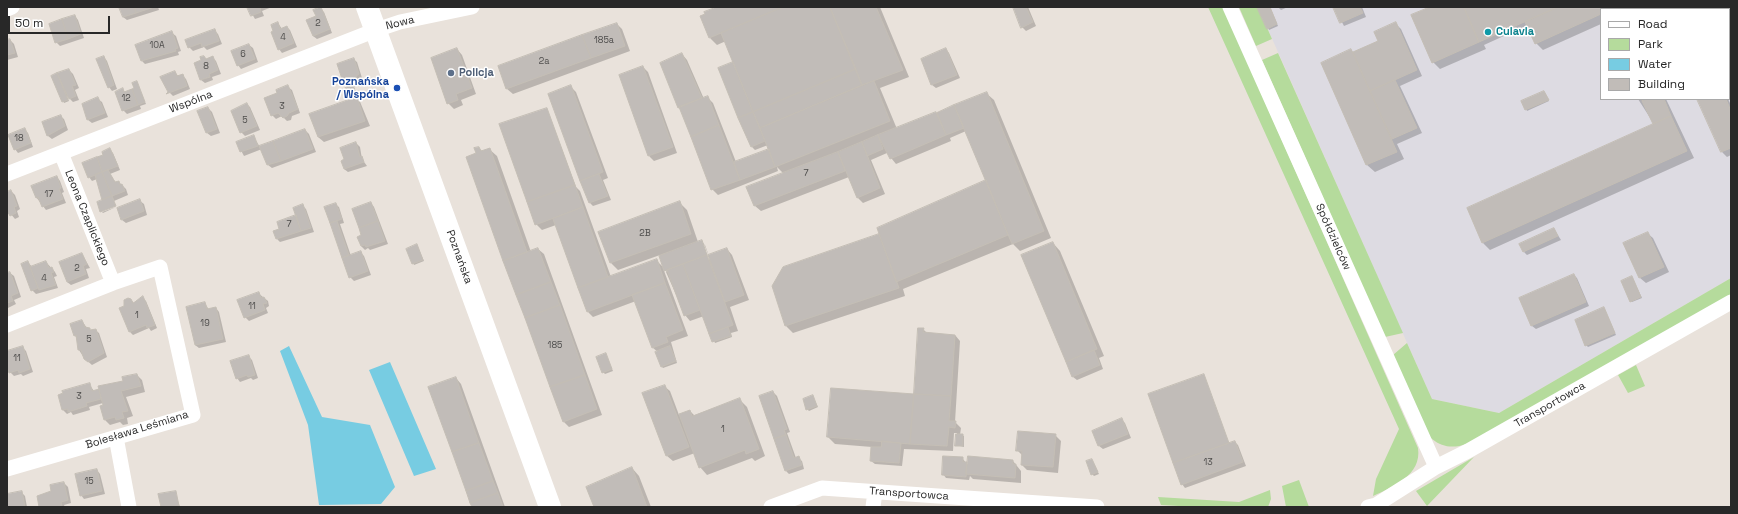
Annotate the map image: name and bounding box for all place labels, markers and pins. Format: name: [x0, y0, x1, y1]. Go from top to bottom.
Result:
place label: Cuiavia: [1496, 25, 1534, 39]
marker: Cuiavia: [1483, 27, 1493, 37]
place label: Policja: [459, 66, 494, 80]
marker: Policja: [446, 68, 456, 78]
place label: Poznańska / Wspólna: [332, 75, 389, 101]
marker: Poznańska / Wspólna: [392, 83, 402, 93]

